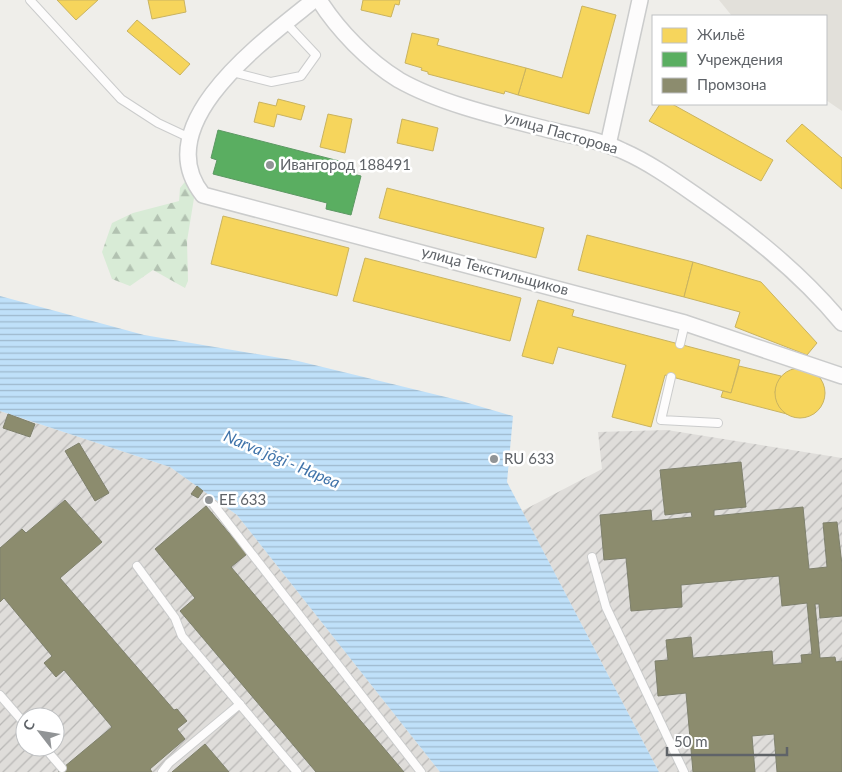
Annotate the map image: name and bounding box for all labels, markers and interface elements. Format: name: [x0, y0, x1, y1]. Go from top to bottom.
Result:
legend: [652, 15, 827, 105]
text: Жильё: [697, 25, 745, 43]
text: Учреждения: [697, 50, 783, 68]
text: Промзона: [697, 75, 767, 93]
street label: улица Пасторова: [502, 107, 620, 157]
place label: Ивангород 188491: [280, 155, 411, 173]
marker: Ивангород 188491: [264, 159, 276, 171]
street label: улица Текстильщиков: [420, 242, 571, 298]
water label: Narva jõgi - Нарва: [221, 426, 343, 492]
place label: RU 633: [504, 449, 554, 467]
marker: RU 633: [488, 453, 500, 465]
place label: EE 633: [219, 490, 266, 508]
marker: EE 633: [203, 494, 215, 506]
north arrow: [15, 707, 65, 757]
text: С: [19, 716, 38, 733]
scale bar: [667, 724, 787, 756]
text: 50 m: [674, 732, 708, 750]

